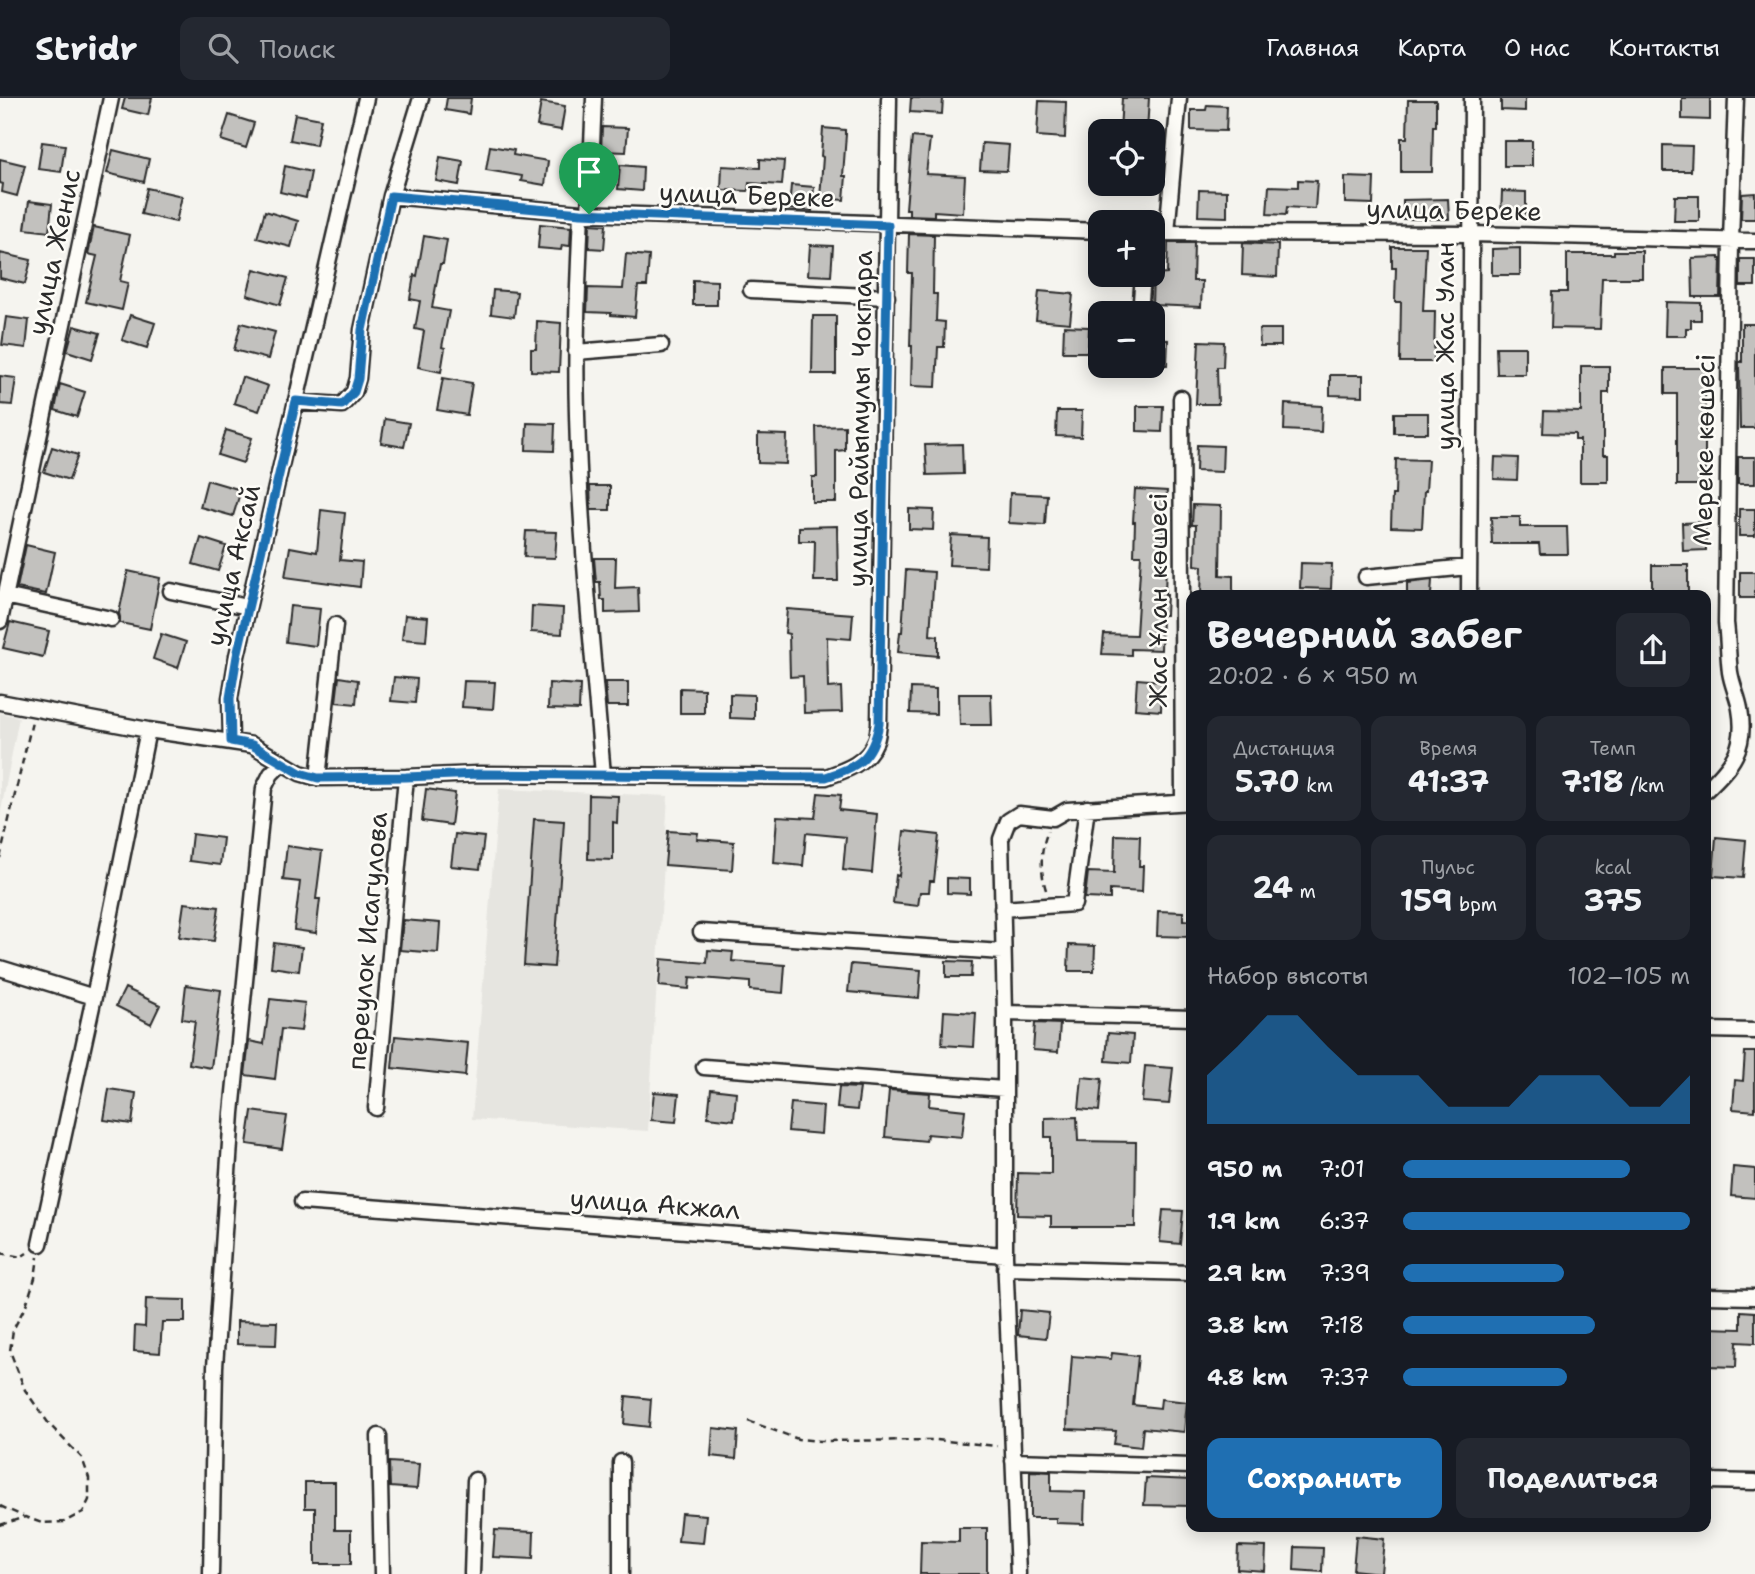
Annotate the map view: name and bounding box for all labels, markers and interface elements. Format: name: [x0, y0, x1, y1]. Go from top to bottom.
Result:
search box: [180, 17, 670, 80]
text: Stridr: [35, 26, 138, 71]
icon: search: [204, 29, 242, 67]
text: Поиск: [260, 31, 335, 66]
text: Главная: [1266, 32, 1359, 64]
text: Карта: [1397, 32, 1466, 64]
text: О нас: [1504, 32, 1570, 64]
text: Контакты: [1608, 32, 1720, 64]
map controls: [1088, 119, 1165, 378]
button: locate: [1088, 119, 1165, 196]
pin: [559, 142, 619, 214]
icon: arrive: [570, 153, 608, 191]
street label: улица Женис: [19, 166, 88, 338]
street label: улица Береке: [658, 174, 836, 215]
street label: улица Береке: [1366, 190, 1542, 229]
button: +: [1088, 210, 1165, 287]
street label: улица Жас Улан: [1427, 242, 1462, 450]
street label: улица Райымулы Чокпара: [839, 250, 880, 588]
button: −: [1088, 301, 1165, 378]
street label: Мереке көшесі: [1684, 354, 1723, 546]
street label: улица Аксай: [197, 480, 268, 649]
street label: Жас Ұлан көшесі: [1140, 493, 1175, 707]
text: Вечерний забег: [1207, 609, 1522, 660]
button: share: [1616, 613, 1690, 687]
text: 20:02 · 6 × 950 m: [1207, 661, 1418, 691]
text: Дистанция: [1233, 736, 1335, 761]
text: Время: [1420, 736, 1477, 761]
text: Темп: [1590, 736, 1636, 761]
text: 5.70: [1235, 761, 1300, 802]
text: 41:37: [1408, 761, 1489, 802]
text: 7:18: [1561, 761, 1624, 802]
text: km: [1300, 773, 1333, 798]
text: /km: [1624, 773, 1664, 798]
street label: переулок Исагулова: [338, 810, 395, 1072]
text: Пульс: [1422, 855, 1475, 880]
text: kcal: [1594, 855, 1631, 880]
text: 24: [1252, 867, 1293, 908]
text: m: [1293, 879, 1316, 904]
text: 159: [1400, 880, 1452, 921]
text: 375: [1583, 880, 1642, 921]
text: bpm: [1452, 892, 1497, 917]
text: Набор высоты: [1207, 961, 1368, 991]
text: 102–105 m: [1568, 961, 1690, 991]
text: 950 m: [1207, 1154, 1282, 1184]
text: 7:01: [1319, 1154, 1365, 1184]
street label: улица Акжал: [569, 1180, 742, 1227]
text: 1.9 km: [1207, 1206, 1280, 1236]
text: 6:37: [1319, 1206, 1370, 1236]
text: 2.9 km: [1207, 1258, 1286, 1288]
text: 7:39: [1319, 1258, 1370, 1288]
text: 3.8 km: [1207, 1310, 1288, 1340]
text: 7:18: [1319, 1310, 1364, 1340]
text: 4.8 km: [1207, 1362, 1288, 1392]
text: 7:37: [1319, 1362, 1370, 1392]
button: Сохранить: [1207, 1438, 1442, 1518]
button: Поделиться: [1456, 1438, 1690, 1518]

